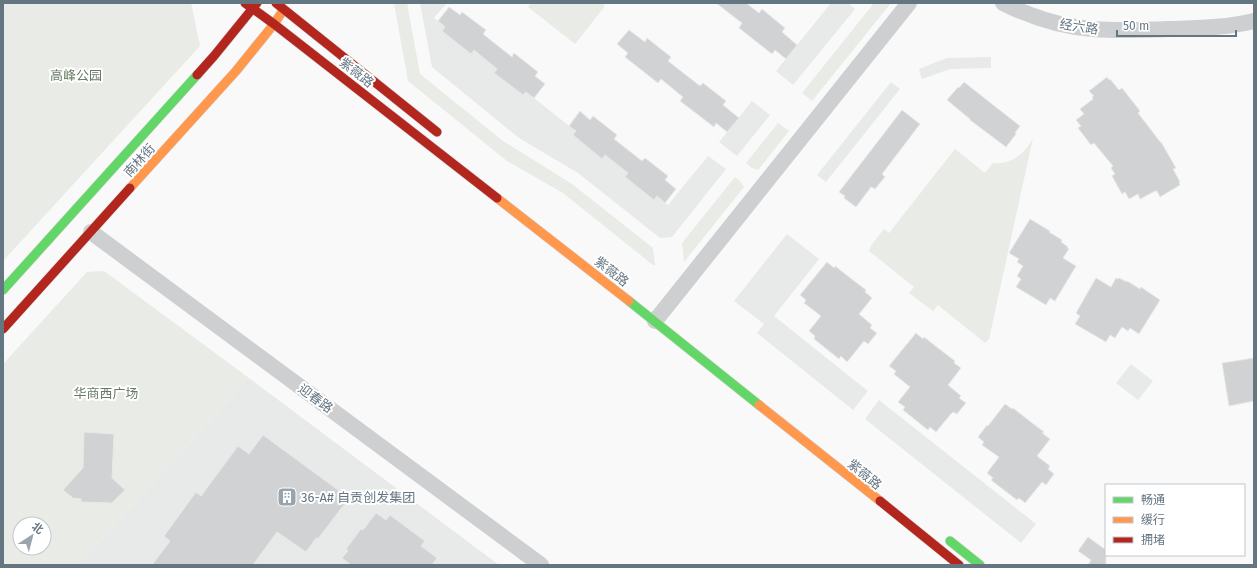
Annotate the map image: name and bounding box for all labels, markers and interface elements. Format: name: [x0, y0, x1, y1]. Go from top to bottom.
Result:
scale bar: [1117, 12, 1236, 38]
street label: 经六路: [1058, 16, 1099, 37]
text: 50 m: [1123, 19, 1149, 33]
street label: 紫薇路: [337, 54, 377, 90]
park label: 高峰公园: [50, 68, 102, 83]
street label: 南林街: [121, 141, 158, 180]
street label: 紫薇路: [592, 253, 632, 289]
street label: 迎春路: [296, 381, 336, 416]
park label: 华商西广场: [73, 386, 139, 401]
street label: 紫薇路: [845, 456, 885, 492]
legend: [1105, 484, 1245, 556]
building icon: 36-A# 自贡创发集团: [276, 486, 298, 508]
place label: 36-A# 自贡创发集团: [301, 490, 415, 505]
text: 畅通: [1141, 493, 1165, 507]
text: 缓行: [1141, 513, 1165, 527]
north arrow: [12, 516, 52, 556]
text: 北: [29, 520, 46, 537]
text: 拥堵: [1141, 533, 1165, 547]

